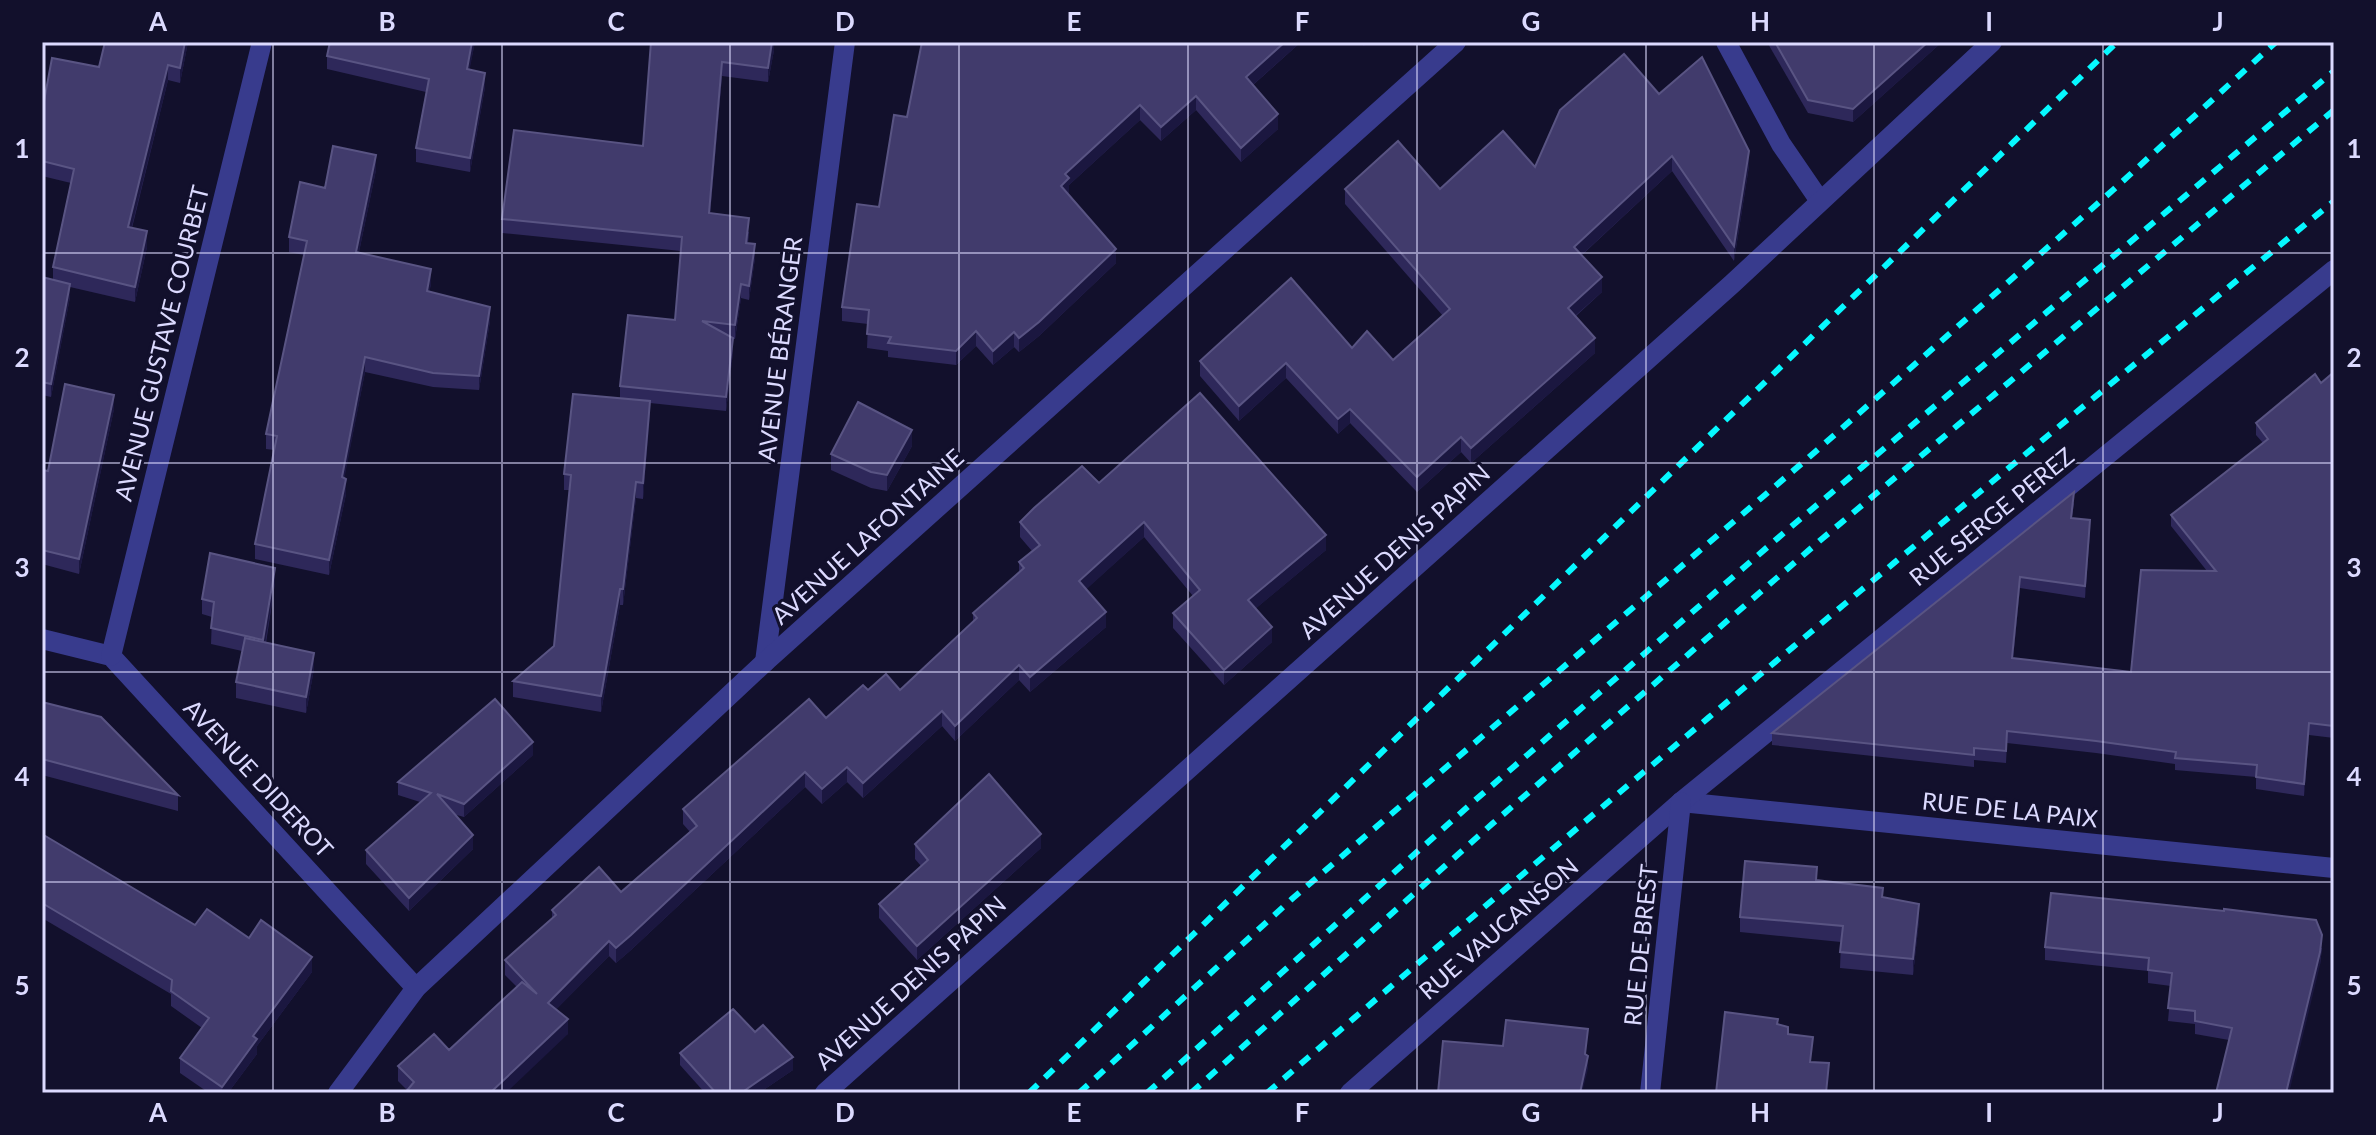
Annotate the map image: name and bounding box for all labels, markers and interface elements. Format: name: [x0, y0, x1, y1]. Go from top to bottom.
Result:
text: A: [148, 5, 168, 37]
text: B: [378, 5, 396, 37]
text: C: [607, 5, 625, 37]
text: D: [835, 5, 855, 37]
text: E: [1067, 5, 1081, 37]
text: F: [1295, 5, 1309, 37]
text: G: [1522, 5, 1540, 37]
text: H: [1750, 5, 1770, 37]
text: I: [1985, 5, 1993, 37]
text: J: [2212, 5, 2224, 37]
text: 1: [14, 132, 30, 164]
text: 1: [2346, 132, 2362, 164]
street label: AVENUE GUSTAVE COURBET: [108, 182, 214, 504]
street label: AVENUE BÉRANGER: [751, 235, 807, 463]
text: 2: [14, 341, 30, 373]
text: 2: [2346, 341, 2362, 373]
street label: RUE SERGE PEREZ: [1903, 441, 2079, 591]
street label: AVENUE LAFONTAINE: [765, 442, 969, 630]
street label: AVENUE DENIS PAPIN: [1293, 458, 1495, 644]
text: 3: [14, 551, 30, 583]
text: 3: [2346, 551, 2362, 583]
street label: AVENUE DIDEROT: [178, 693, 340, 863]
text: 4: [14, 760, 30, 792]
text: 4: [2346, 760, 2362, 792]
street label: RUE DE LA PAIX: [1921, 785, 2100, 833]
street label: RUE VAUCANSON: [1413, 851, 1583, 1005]
street label: RUE DE BREST: [1617, 863, 1663, 1027]
street label: AVENUE DENIS PAPIN: [809, 889, 1011, 1075]
text: 5: [14, 969, 30, 1001]
text: 5: [2346, 969, 2362, 1001]
text: A: [148, 1096, 168, 1128]
text: B: [378, 1096, 396, 1128]
text: C: [607, 1096, 625, 1128]
text: D: [835, 1096, 855, 1128]
text: E: [1067, 1096, 1081, 1128]
text: F: [1295, 1096, 1309, 1128]
text: G: [1522, 1096, 1540, 1128]
text: H: [1750, 1096, 1770, 1128]
text: I: [1985, 1096, 1993, 1128]
text: J: [2212, 1096, 2224, 1128]

